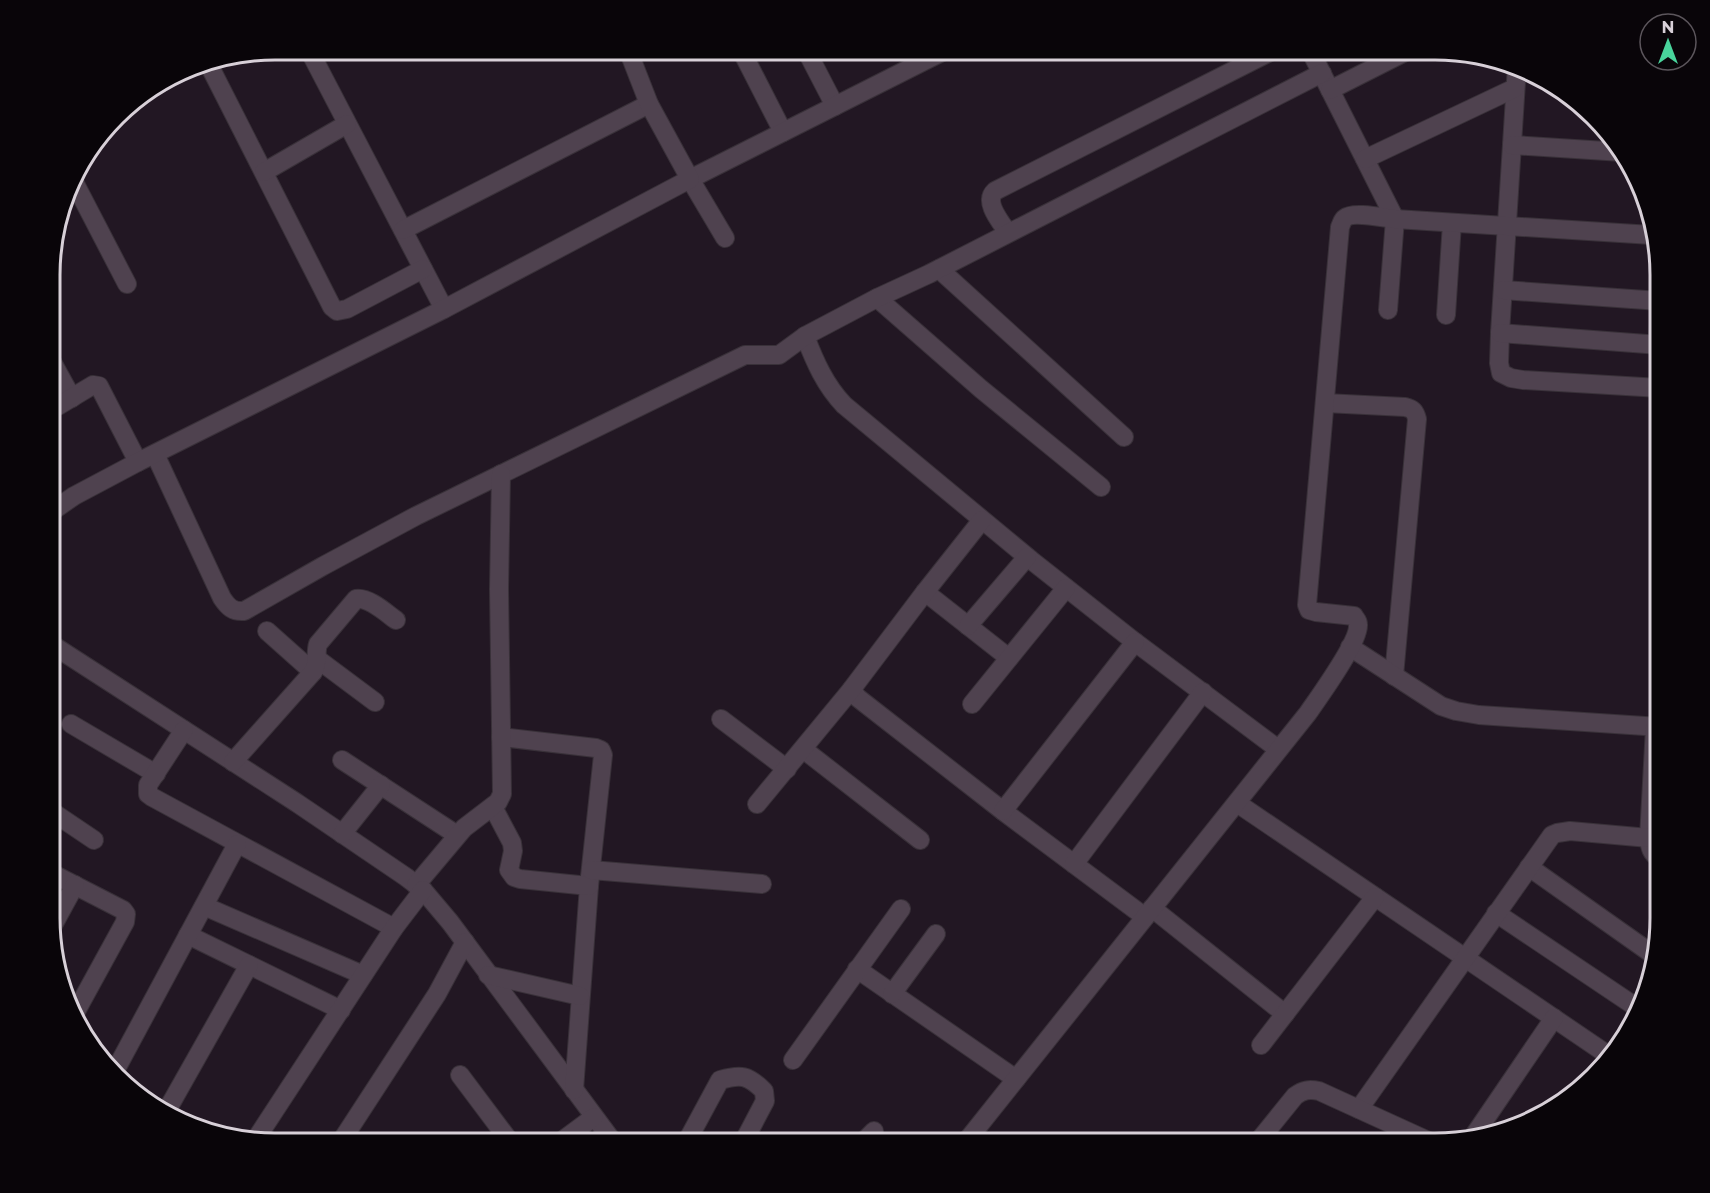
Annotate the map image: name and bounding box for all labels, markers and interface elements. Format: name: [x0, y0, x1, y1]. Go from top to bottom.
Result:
north arrow: [1638, 12, 1698, 72]
text: N: [1662, 18, 1674, 37]

